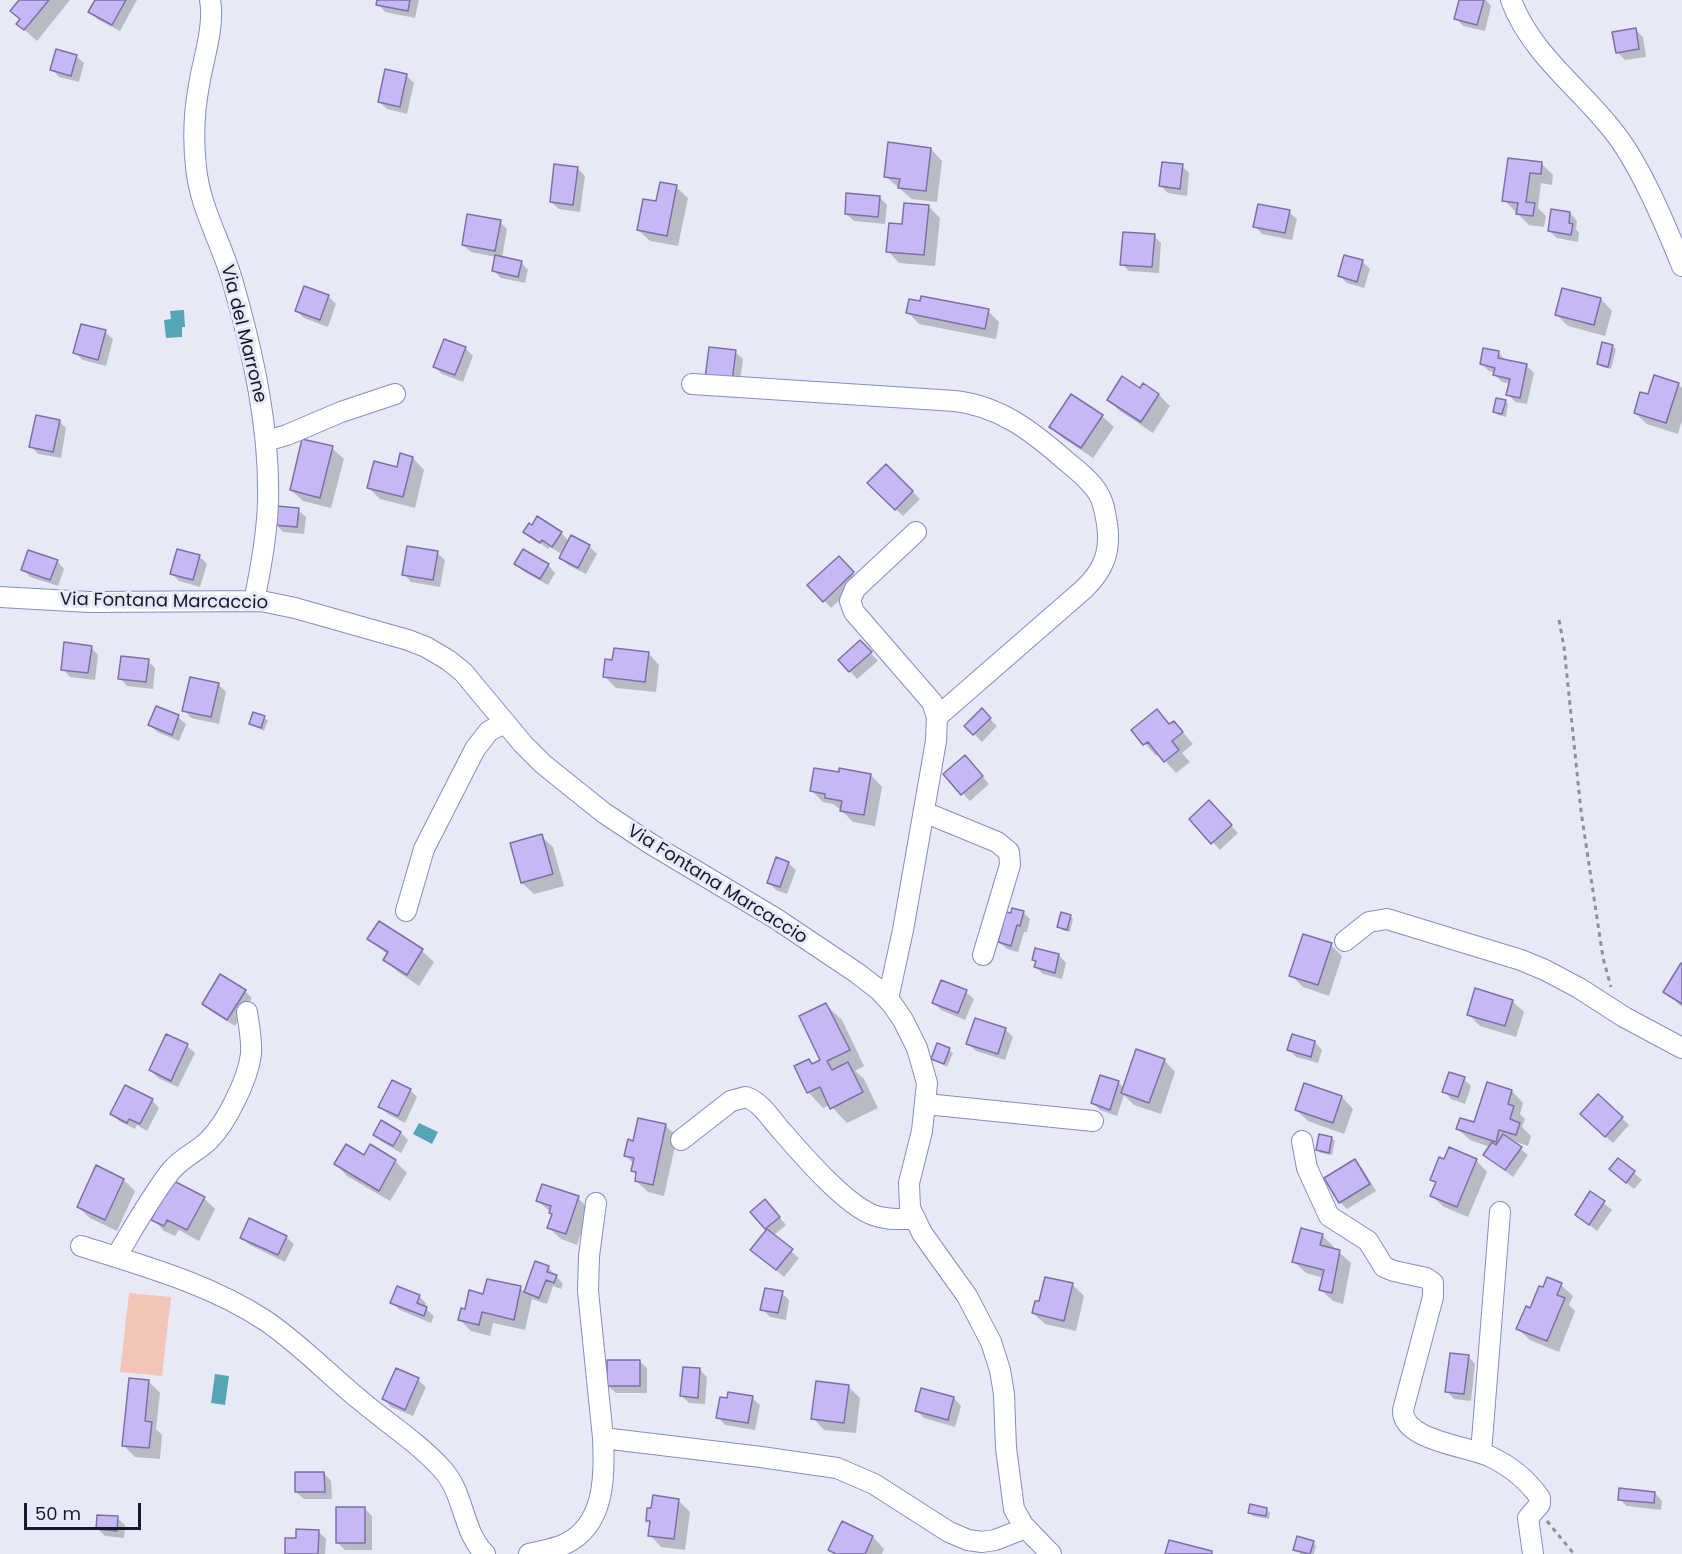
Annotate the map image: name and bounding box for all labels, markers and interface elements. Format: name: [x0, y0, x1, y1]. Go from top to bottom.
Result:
street label: Via del Marrone: [215, 263, 271, 405]
street label: Via Fontana Marcaccio: [60, 589, 268, 615]
street label: Via Fontana Marcaccio: [623, 821, 811, 949]
scale bar: [27, 1491, 144, 1529]
text: 50 m: [35, 1501, 81, 1526]

